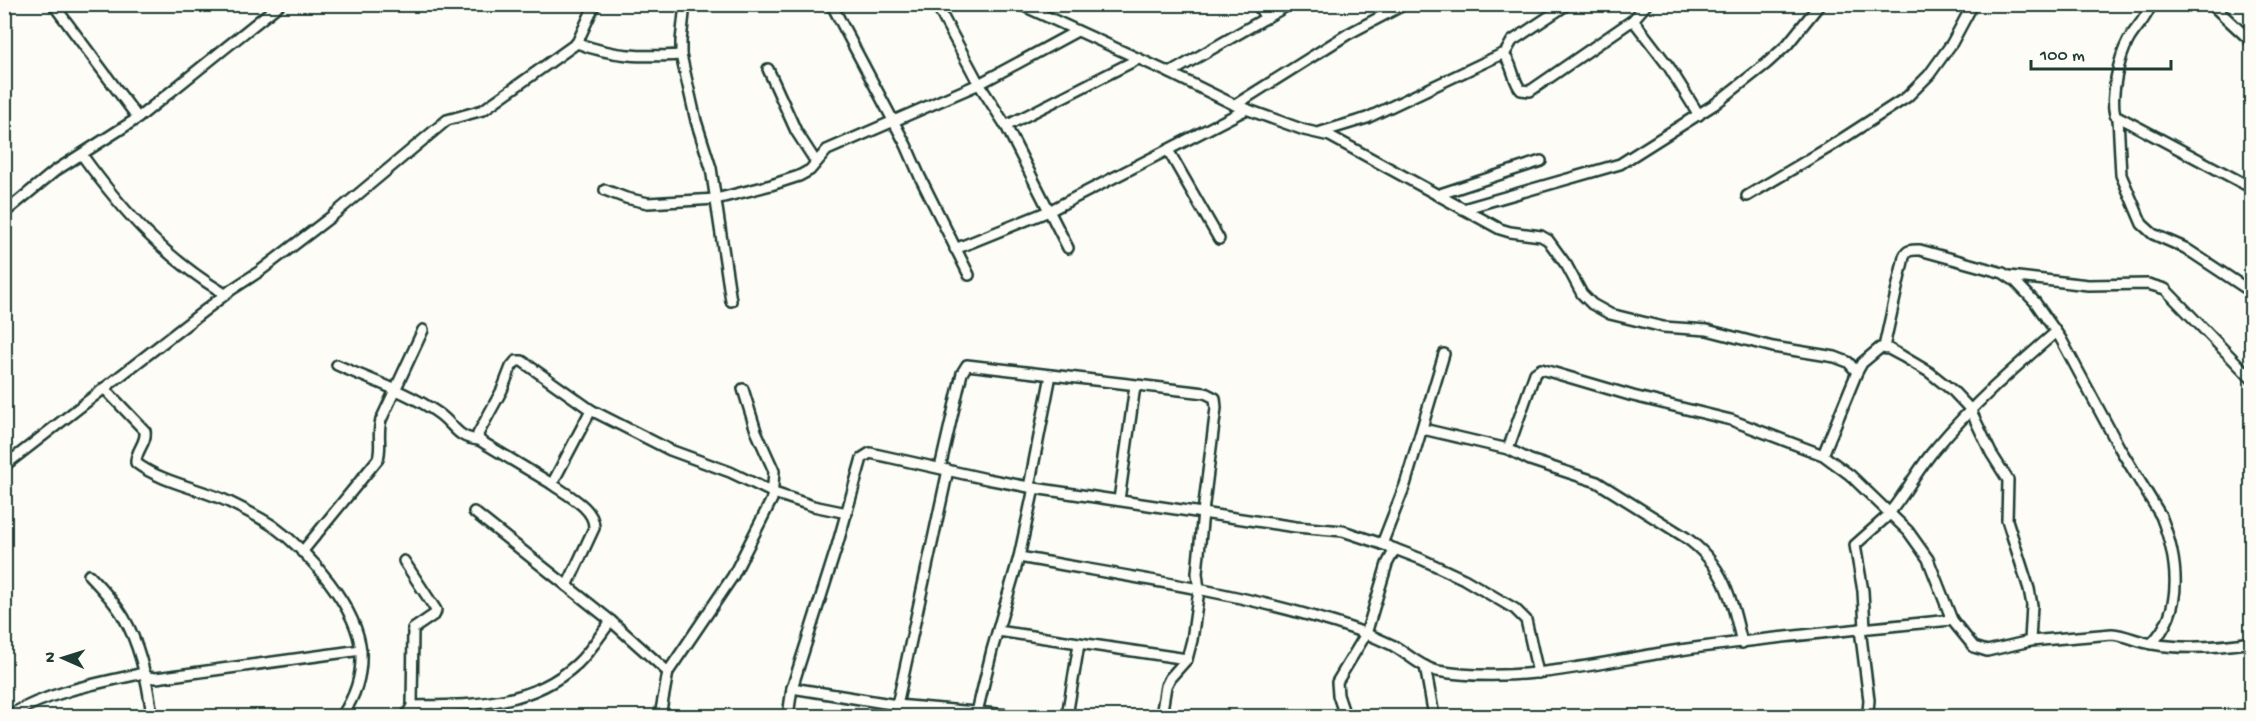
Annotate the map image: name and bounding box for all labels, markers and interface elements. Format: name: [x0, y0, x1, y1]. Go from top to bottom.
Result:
scale bar: [2031, 33, 2170, 71]
text: 100 m: [2039, 46, 2085, 67]
north arrow: [33, 628, 93, 688]
text: N: [42, 651, 61, 663]

